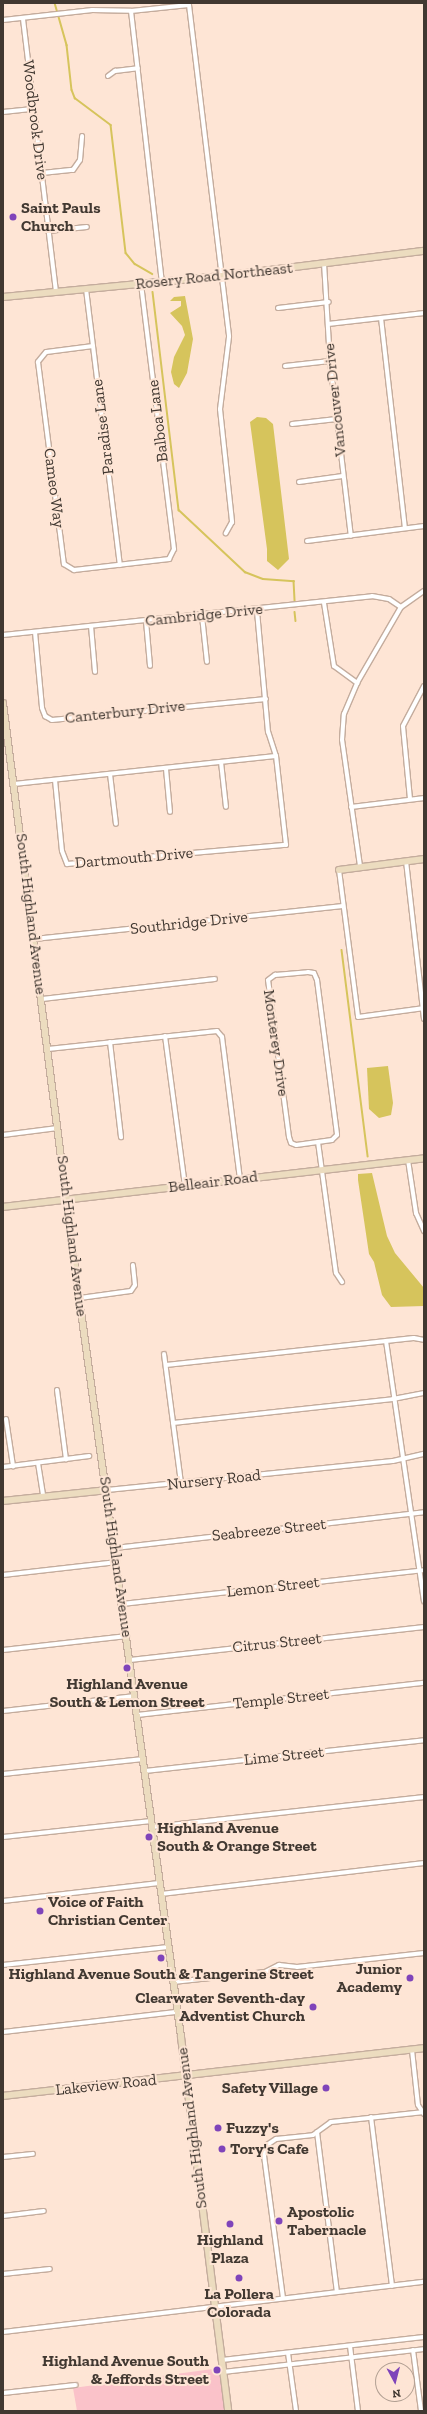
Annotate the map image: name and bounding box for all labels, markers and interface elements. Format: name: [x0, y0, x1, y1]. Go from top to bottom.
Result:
street label: Woodbrook Drive: [18, 59, 52, 181]
place label: Saint Pauls Church: [21, 198, 100, 236]
marker: Saint Pauls Church: [8, 212, 18, 222]
street label: Rosery Road Northeast: [134, 258, 294, 294]
street label: Vancouver Drive: [319, 342, 351, 458]
street label: Paradise Lane: [88, 378, 118, 476]
street label: Balboa Lane: [143, 379, 173, 463]
street label: Cameo Way: [40, 447, 68, 529]
street label: Cambridge Drive: [144, 599, 264, 631]
street label: Canterbury Drive: [64, 696, 186, 728]
street label: South Highland Avenue: [12, 832, 50, 996]
street label: Dartmouth Drive: [74, 843, 194, 873]
street label: Southridge Drive: [129, 907, 249, 939]
street label: Monterey Drive: [259, 988, 293, 1098]
street label: South Highland Avenue: [53, 1154, 91, 1318]
street label: Belleair Road: [167, 1167, 259, 1197]
street label: Nursery Road: [166, 1466, 262, 1494]
street label: South Highland Avenue: [95, 1475, 137, 1639]
street label: Seabreeze Street: [211, 1514, 327, 1546]
street label: Lemon Street: [226, 1573, 320, 1601]
street label: Citrus Street: [232, 1629, 322, 1657]
marker: Highland Avenue South & Lemon Street: [122, 1663, 132, 1673]
place label: Highland Avenue South & Lemon Street: [49, 1674, 205, 1712]
street label: Temple Street: [232, 1684, 330, 1714]
street label: Lime Street: [243, 1742, 325, 1770]
place label: Highland Avenue South & Orange Street: [157, 1818, 317, 1856]
marker: Highland Avenue South & Orange Street: [144, 1832, 154, 1842]
place label: Voice of Faith Christian Center: [48, 1892, 167, 1930]
marker: Voice of Faith Christian Center: [35, 1906, 45, 1916]
marker: Highland Avenue South & Tangerine Street: [156, 1953, 166, 1963]
place label: Junior Academy: [337, 1959, 402, 1997]
place label: Highland Avenue South & Tangerine Street: [8, 1964, 314, 1984]
marker: Junior Academy: [405, 1973, 415, 1983]
place label: Clearwater Seventh-day Adventist Church: [135, 1988, 305, 2026]
marker: Clearwater Seventh-day Adventist Church: [308, 2002, 318, 2012]
street label: South Highland Avenue: [173, 2046, 211, 2210]
street label: Lakeview Road: [54, 2070, 158, 2100]
place label: Safety Village: [221, 2078, 318, 2098]
marker: Safety Village: [321, 2083, 331, 2093]
place label: Fuzzy's: [226, 2118, 279, 2138]
marker: Fuzzy's: [213, 2123, 223, 2133]
place label: Tory's Cafe: [230, 2139, 309, 2159]
marker: Tory's Cafe: [217, 2144, 227, 2154]
place label: Apostolic Tabernacle: [287, 2202, 366, 2240]
marker: Apostolic Tabernacle: [274, 2216, 284, 2226]
marker: Highland Plaza: [225, 2219, 235, 2229]
place label: Highland Plaza: [197, 2230, 263, 2268]
marker: La Pollera Colorada: [234, 2273, 244, 2283]
place label: La Pollera Colorada: [204, 2284, 274, 2322]
place label: Highland Avenue South & Jeffords Street: [42, 2351, 209, 2389]
north arrow: [375, 2362, 415, 2402]
marker: Highland Avenue South & Jeffords Street: [212, 2365, 222, 2375]
text: N: [391, 2386, 401, 2400]

